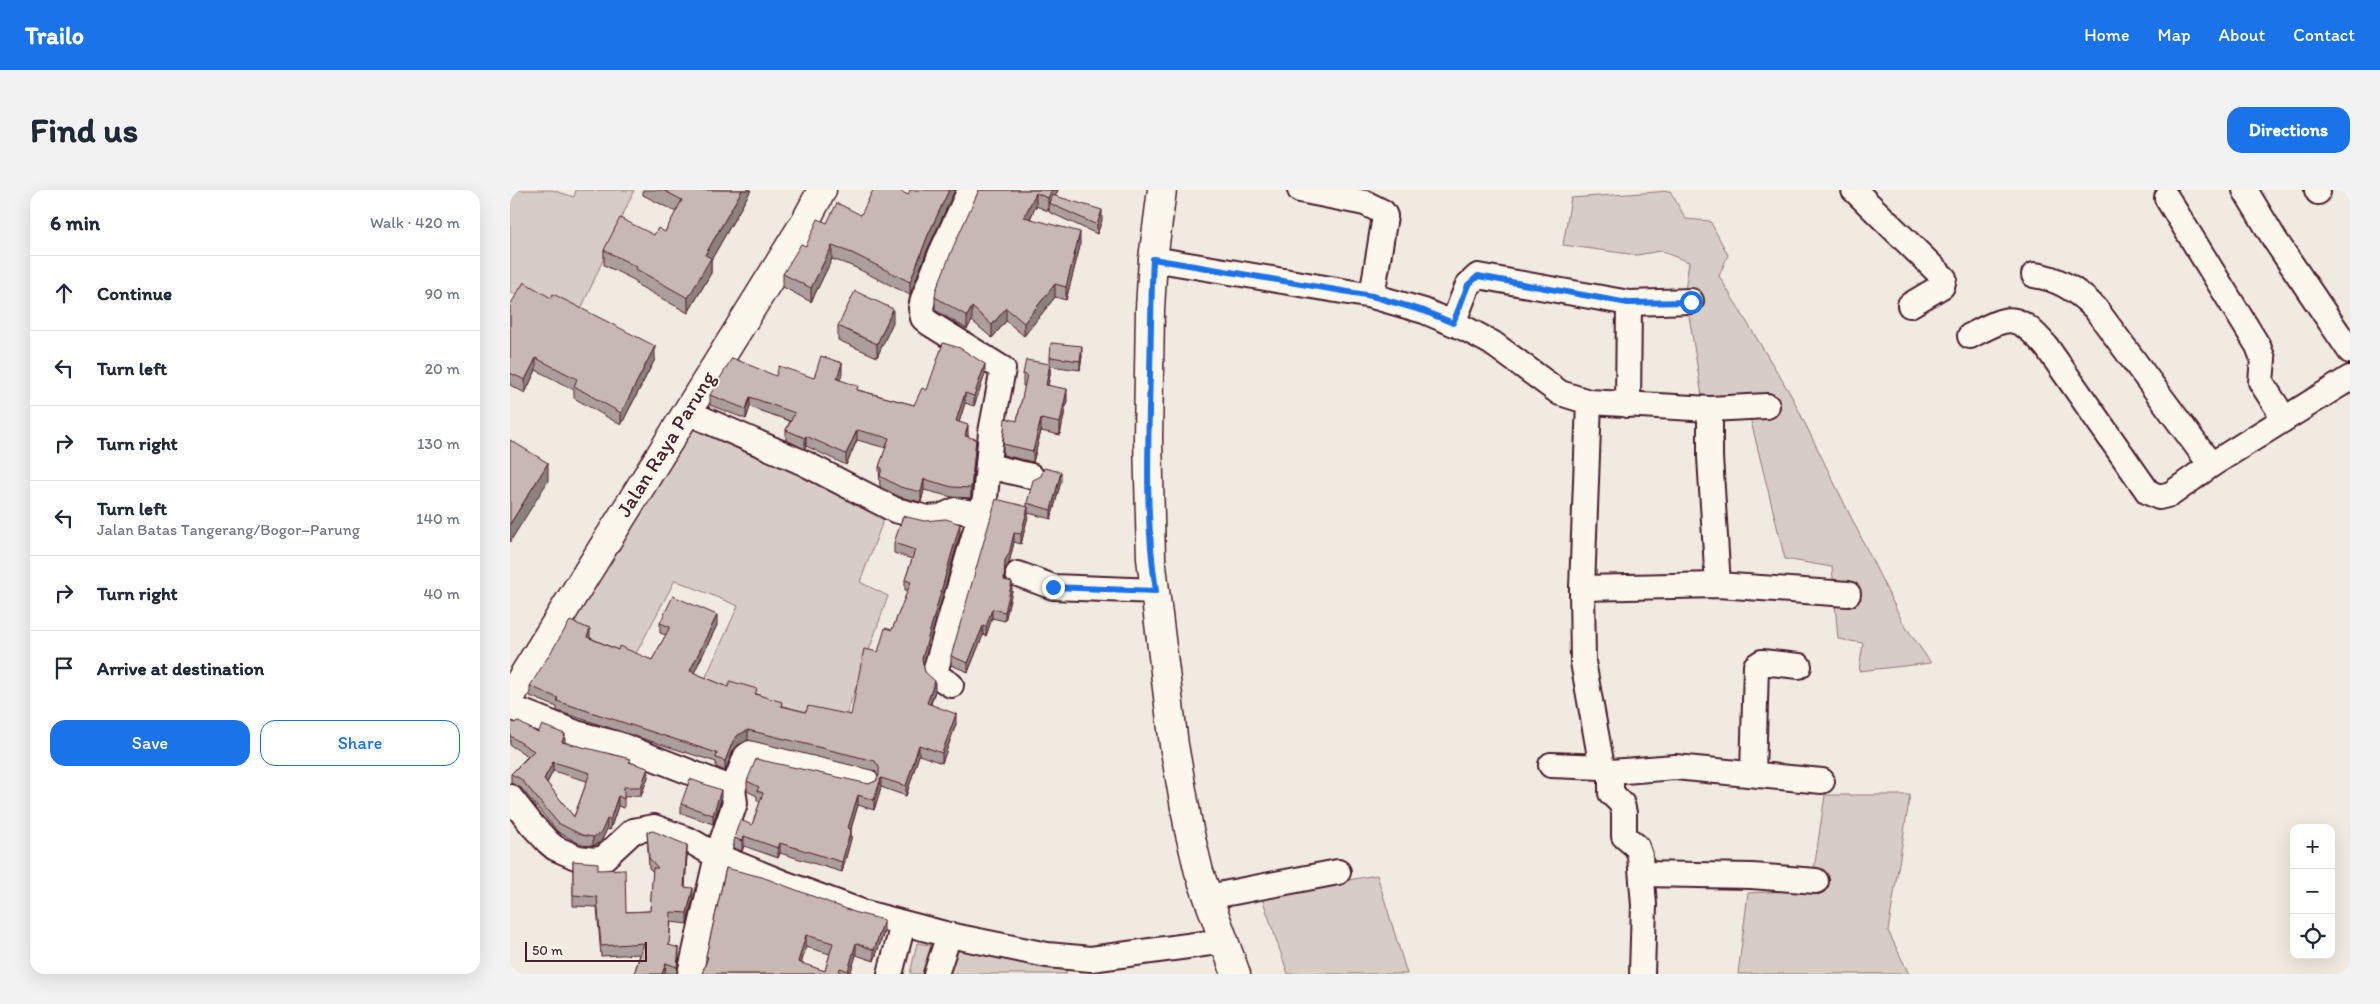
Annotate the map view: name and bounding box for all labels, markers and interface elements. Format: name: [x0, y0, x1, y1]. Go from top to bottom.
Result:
text: Trailo: [25, 21, 84, 50]
text: Home: [2084, 24, 2130, 46]
text: Map: [2158, 24, 2191, 46]
text: About: [2219, 24, 2265, 46]
text: Contact: [2293, 24, 2355, 46]
button: Directions: [2227, 107, 2350, 153]
text: Find us: [30, 109, 138, 151]
text: 6 min: [50, 210, 100, 235]
text: Walk · 420 m: [370, 213, 460, 232]
icon: ahead: [50, 279, 78, 307]
text: Continue: [97, 282, 172, 305]
text: 90 m: [425, 284, 460, 303]
route start: [1680, 291, 1703, 314]
icon: left: [50, 354, 78, 382]
text: Turn left: [97, 357, 167, 380]
text: 20 m: [425, 359, 460, 378]
street label: Jalan Raya Parung: [611, 366, 721, 521]
icon: right: [50, 429, 78, 457]
text: Turn right: [97, 432, 178, 455]
text: 130 m: [417, 434, 460, 453]
text: Turn left: [97, 497, 167, 520]
icon: left: [50, 504, 78, 532]
text: 140 m: [416, 509, 460, 528]
text: Jalan Batas Tangerang/Bogor–Parung: [97, 520, 360, 539]
route end: [1042, 576, 1065, 599]
icon: right: [50, 579, 78, 607]
text: Turn right: [97, 582, 178, 605]
text: 40 m: [423, 584, 460, 603]
icon: arrive: [50, 654, 78, 682]
text: Arrive at destination: [97, 657, 264, 680]
button: Save: [50, 720, 250, 766]
button: Share: [260, 720, 460, 766]
map controls: [2290, 824, 2335, 959]
button: +: [2290, 824, 2335, 869]
button: −: [2290, 869, 2335, 914]
button: locate: [2290, 914, 2335, 959]
scale bar: [525, 939, 648, 962]
text: 50 m: [532, 942, 563, 959]

